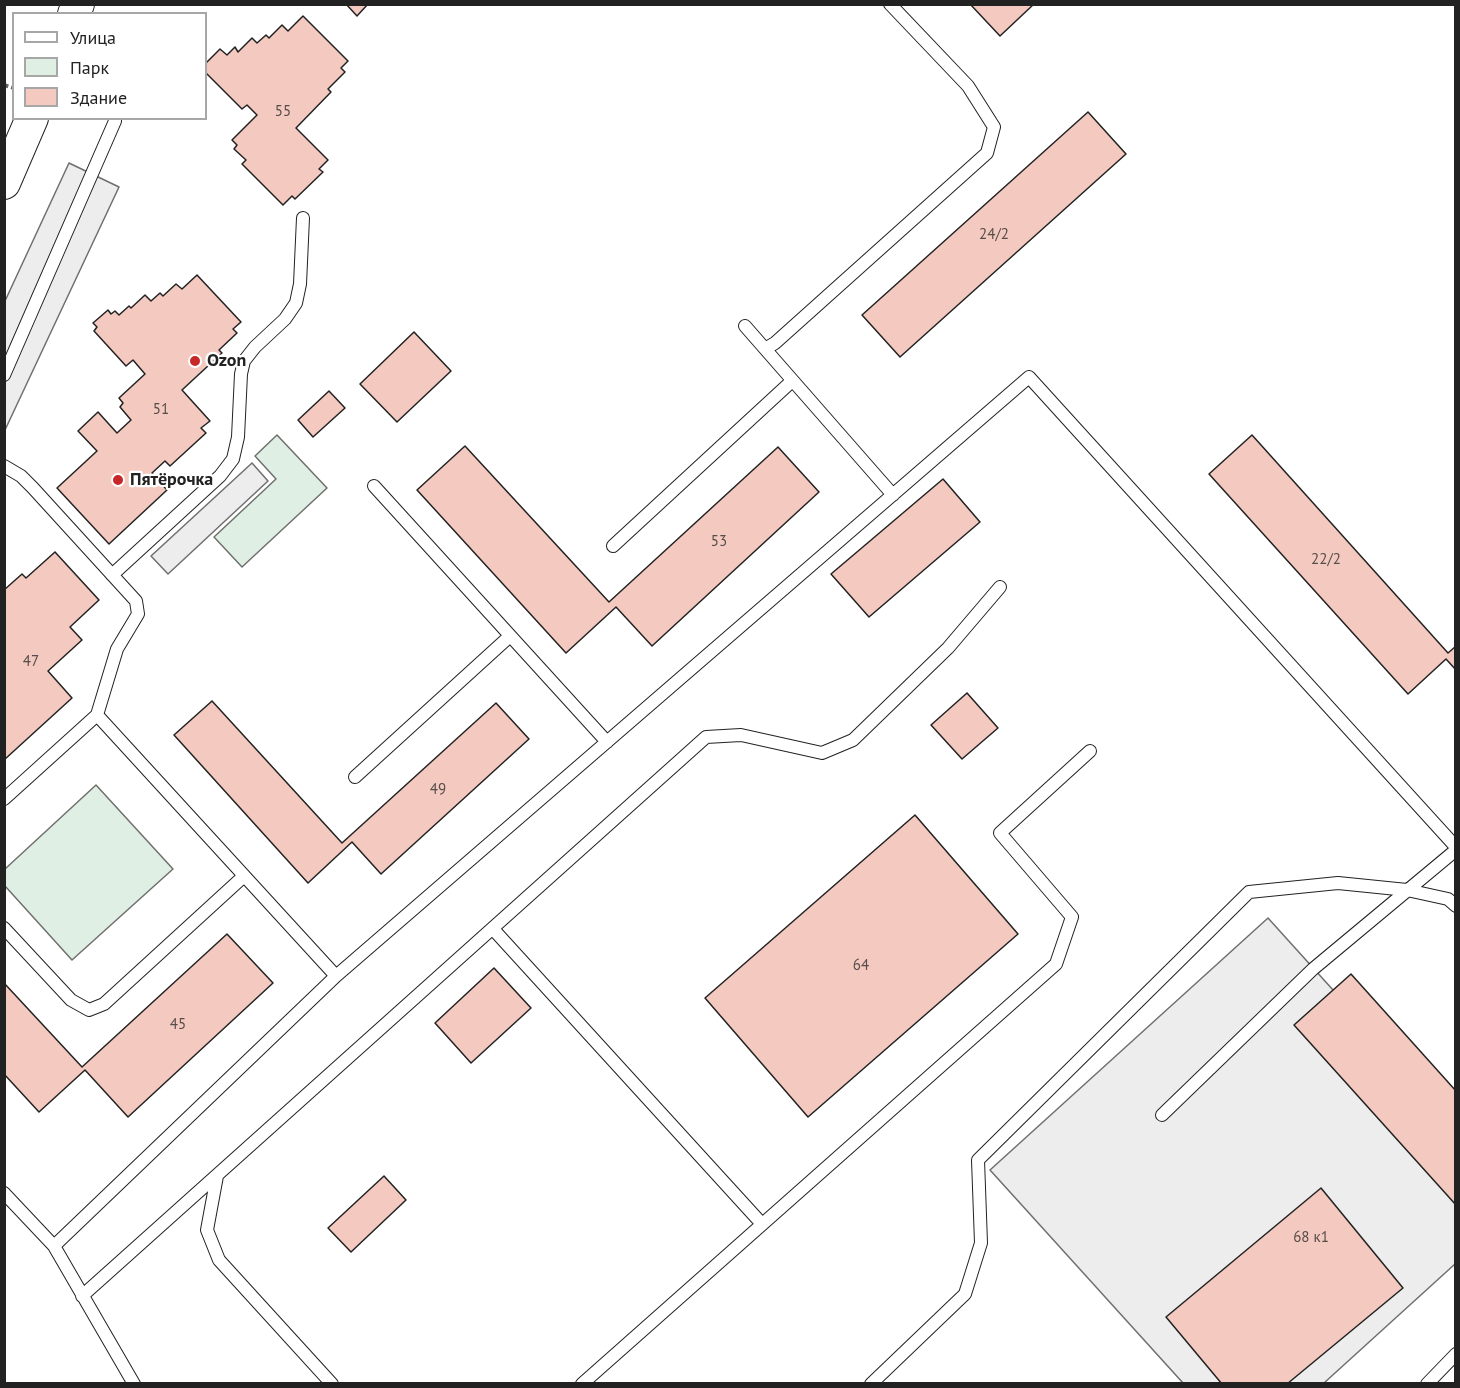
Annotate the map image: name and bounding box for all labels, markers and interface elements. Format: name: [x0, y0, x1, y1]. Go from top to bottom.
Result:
legend: [12, 12, 207, 120]
text: Улица: [70, 26, 116, 49]
text: Парк: [70, 56, 109, 79]
text: Здание: [70, 86, 127, 109]
house number: 55: [275, 103, 291, 121]
house number: 24/2: [979, 226, 1009, 244]
place label: Ozon: [207, 350, 246, 372]
marker: Ozon: [188, 354, 202, 368]
house number: 51: [153, 401, 169, 419]
place label: Пятёрочка: [130, 469, 213, 491]
marker: Пятёрочка: [111, 473, 125, 487]
house number: 53: [711, 533, 727, 551]
house number: 22/2: [1311, 551, 1341, 569]
house number: 47: [23, 653, 39, 671]
house number: 49: [430, 781, 446, 799]
house number: 64: [853, 957, 869, 975]
house number: 45: [170, 1016, 186, 1034]
house number: 68 к1: [1293, 1229, 1329, 1247]

